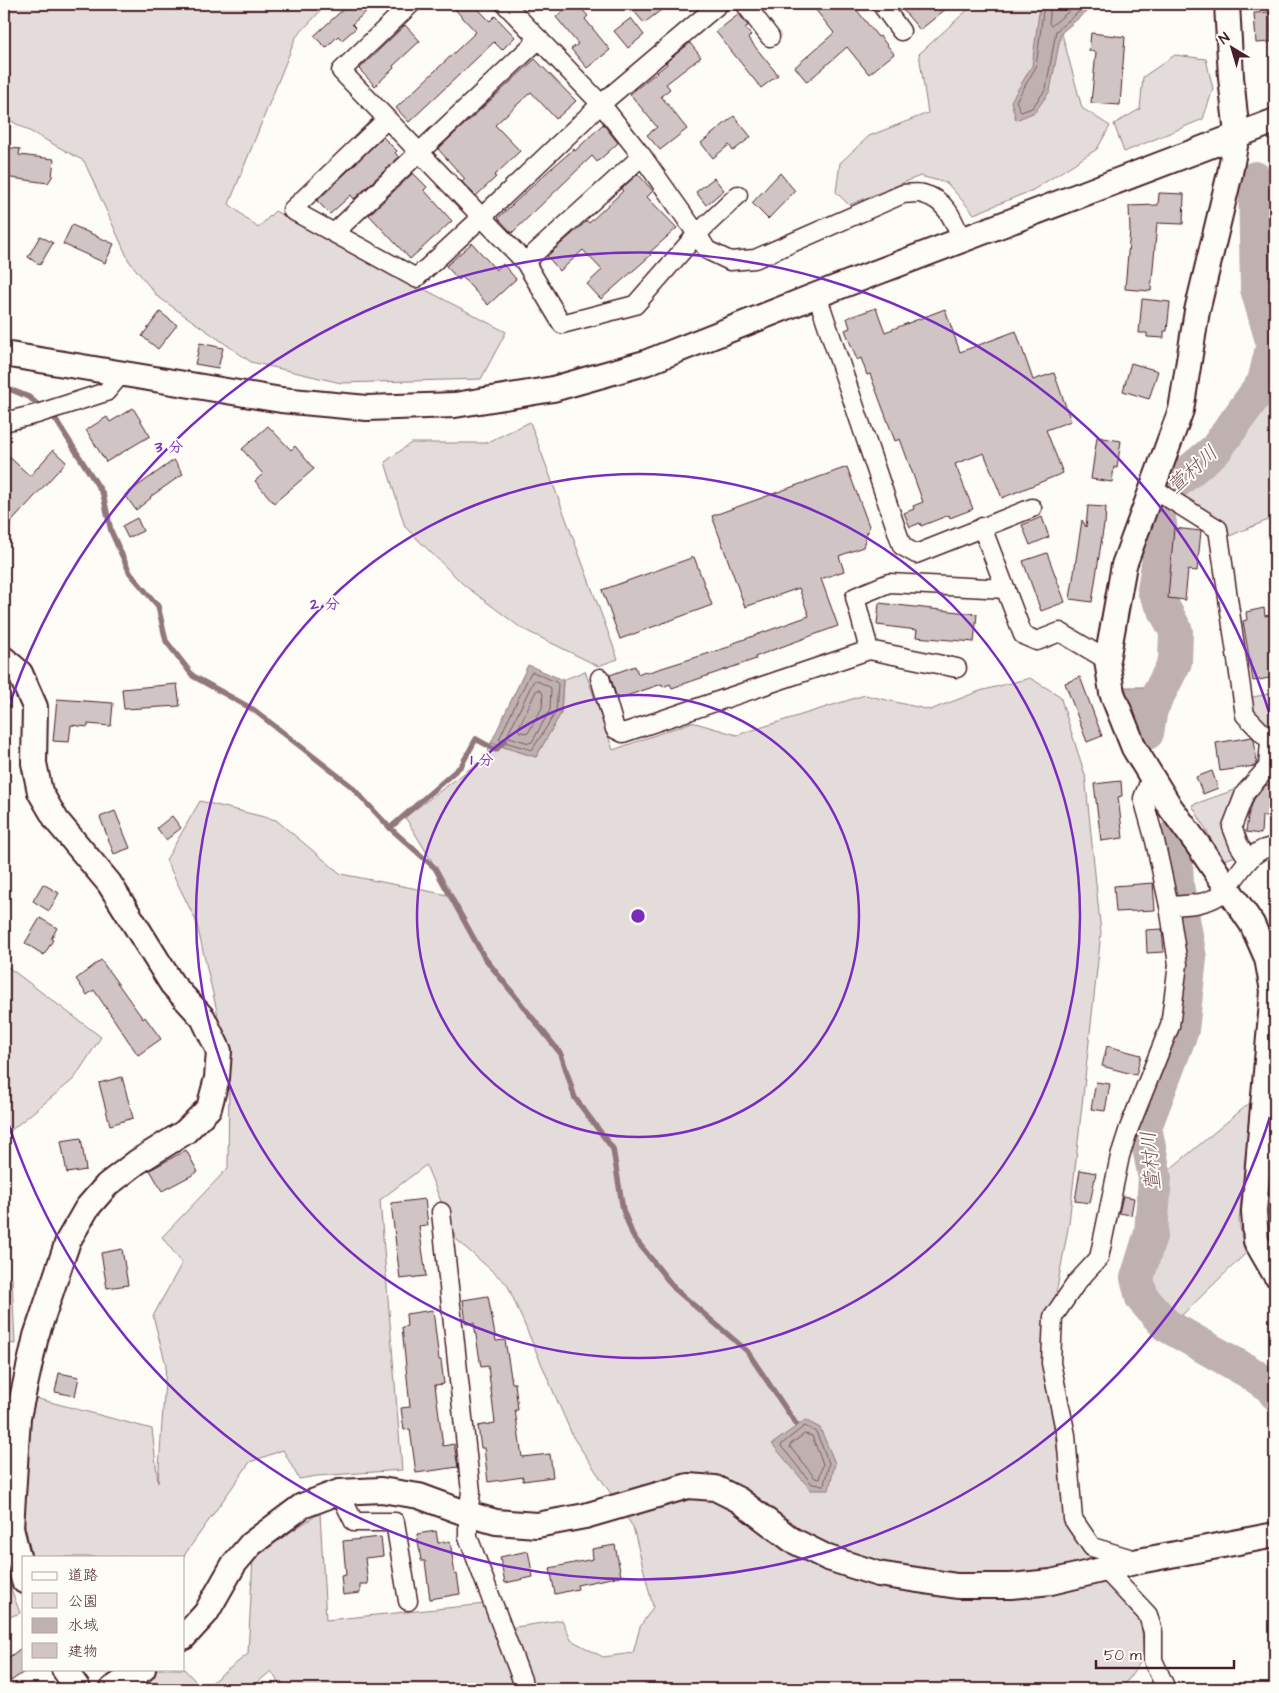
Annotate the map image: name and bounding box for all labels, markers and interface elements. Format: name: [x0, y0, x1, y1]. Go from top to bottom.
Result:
north arrow: [1206, 22, 1256, 72]
text: N: [1215, 28, 1234, 49]
text: 3 分: [154, 437, 183, 458]
water label: 萱村川: [1161, 439, 1224, 500]
text: 2 分: [309, 594, 340, 615]
text: 1 分: [471, 750, 493, 771]
centre of rings: [629, 907, 647, 925]
water label: 萱村川: [1134, 1130, 1168, 1192]
legend: [22, 1556, 185, 1670]
text: 道路: [68, 1565, 98, 1586]
text: 公園: [68, 1591, 98, 1612]
text: 水域: [68, 1615, 98, 1636]
scale bar: [1096, 1638, 1234, 1670]
text: 建物: [68, 1641, 98, 1662]
text: 50 m: [1104, 1645, 1142, 1666]

